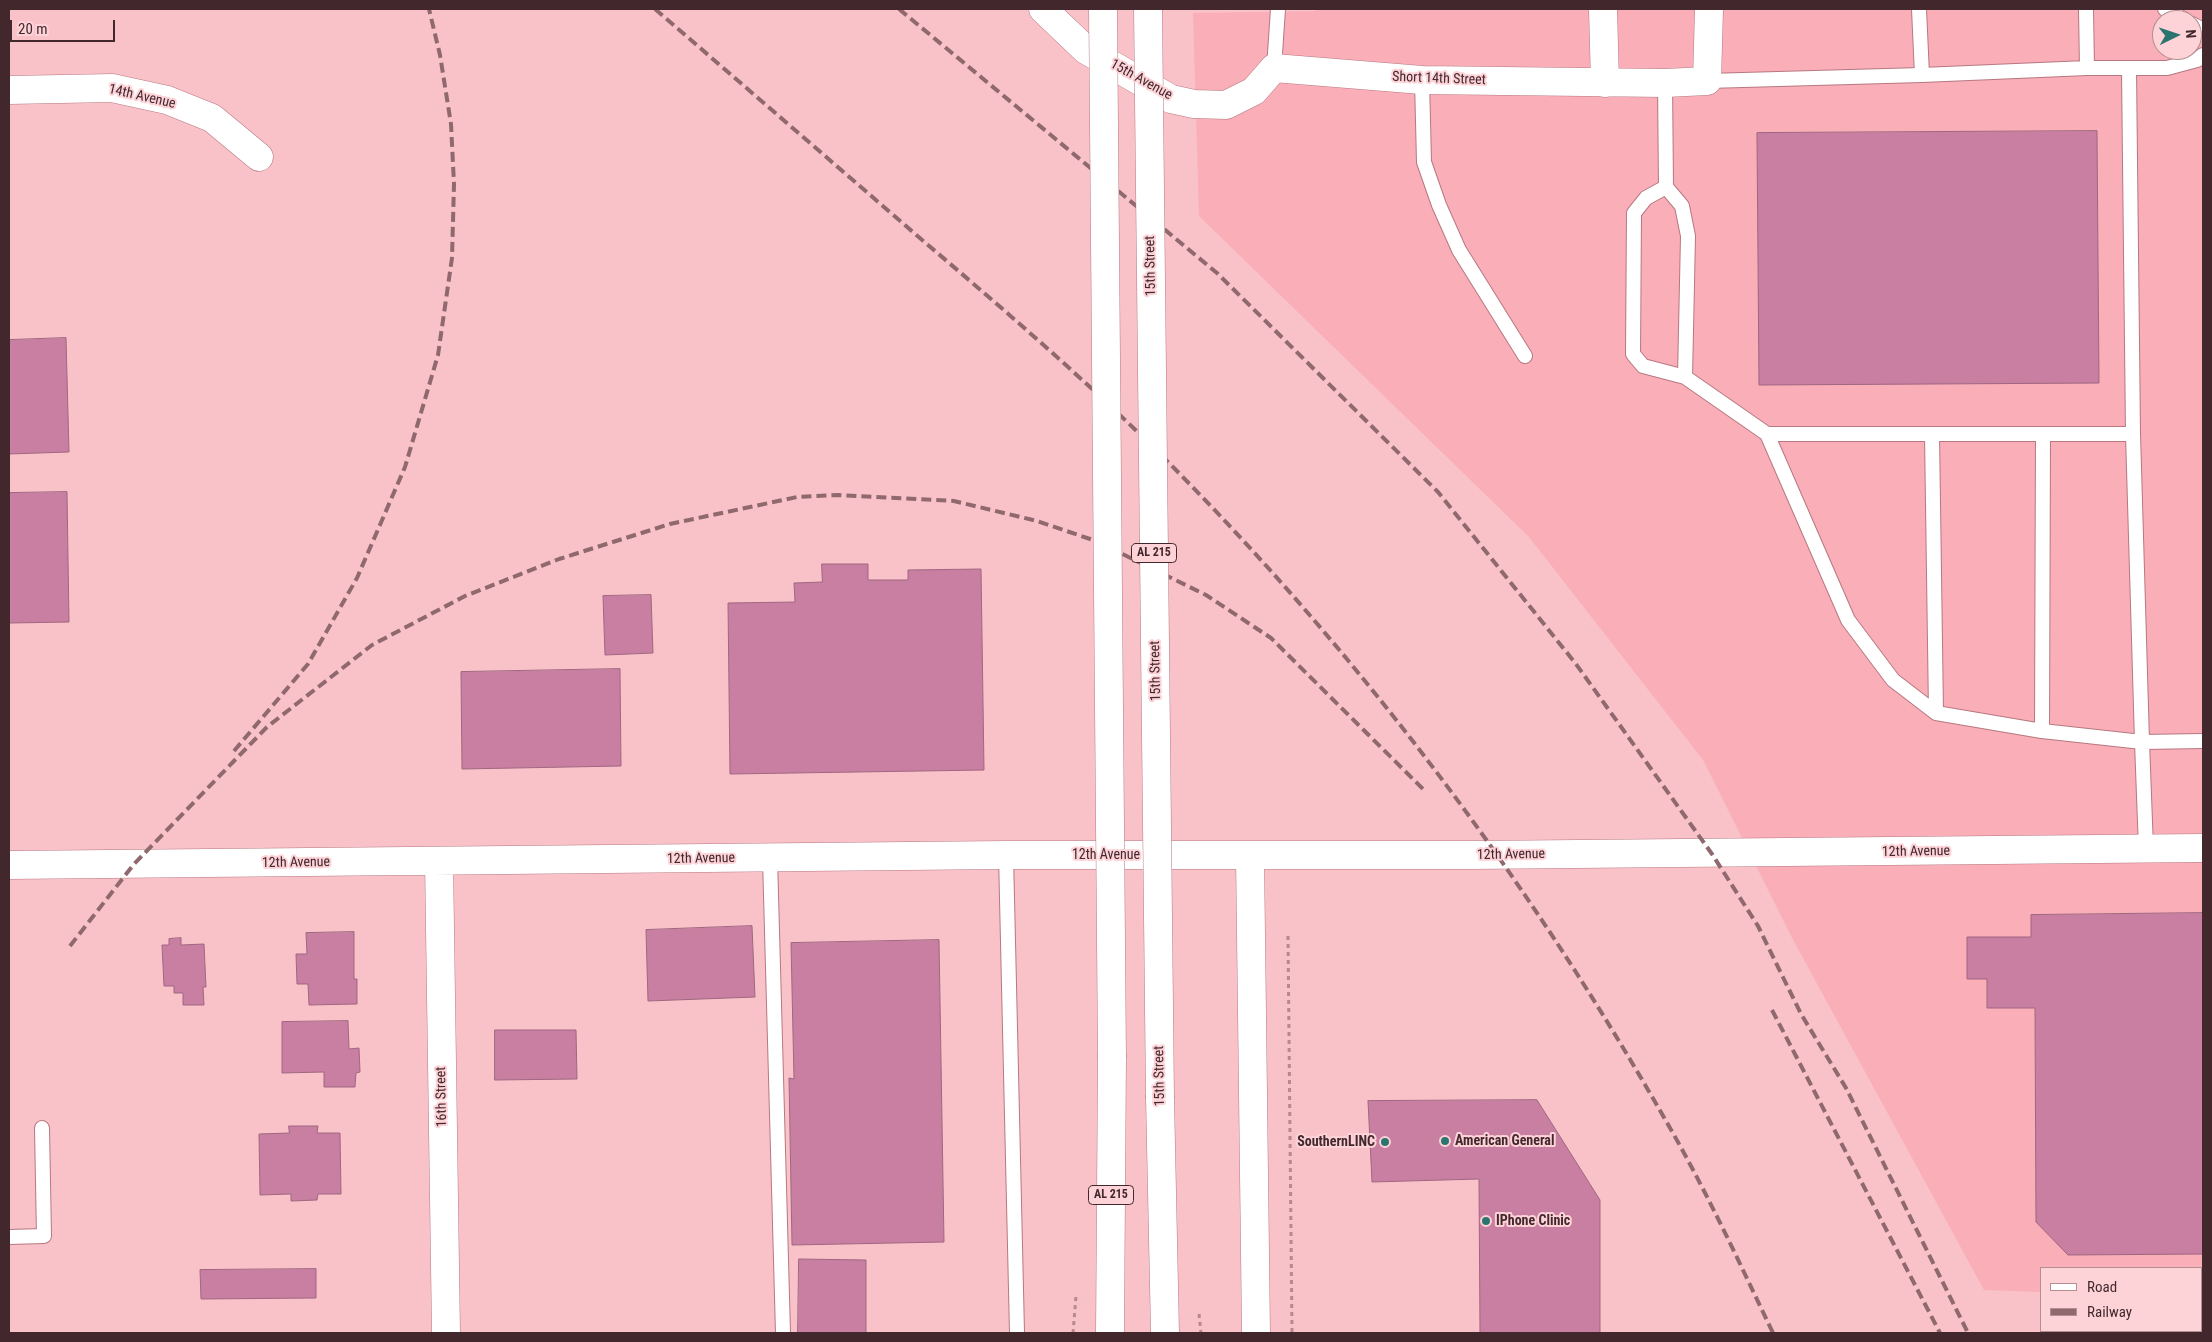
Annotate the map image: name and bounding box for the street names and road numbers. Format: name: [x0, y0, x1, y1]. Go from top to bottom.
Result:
street label: 15th Avenue: [1107, 56, 1175, 104]
street label: Short 14th Street: [1392, 69, 1486, 89]
street label: 14th Avenue: [107, 81, 177, 113]
street label: 15th Street: [1142, 235, 1160, 297]
road number: AL 215: [1132, 544, 1176, 562]
street label: 15th Street: [1147, 640, 1165, 702]
street label: 12th Avenue: [1882, 843, 1950, 861]
street label: 12th Avenue: [1477, 846, 1545, 864]
street label: 12th Avenue: [1072, 847, 1140, 863]
street label: 12th Avenue: [667, 850, 735, 868]
street label: 12th Avenue: [262, 854, 330, 872]
street label: 15th Street: [1151, 1045, 1169, 1107]
street label: 16th Street: [433, 1066, 451, 1128]
road number: AL 215: [1088, 1186, 1134, 1204]

